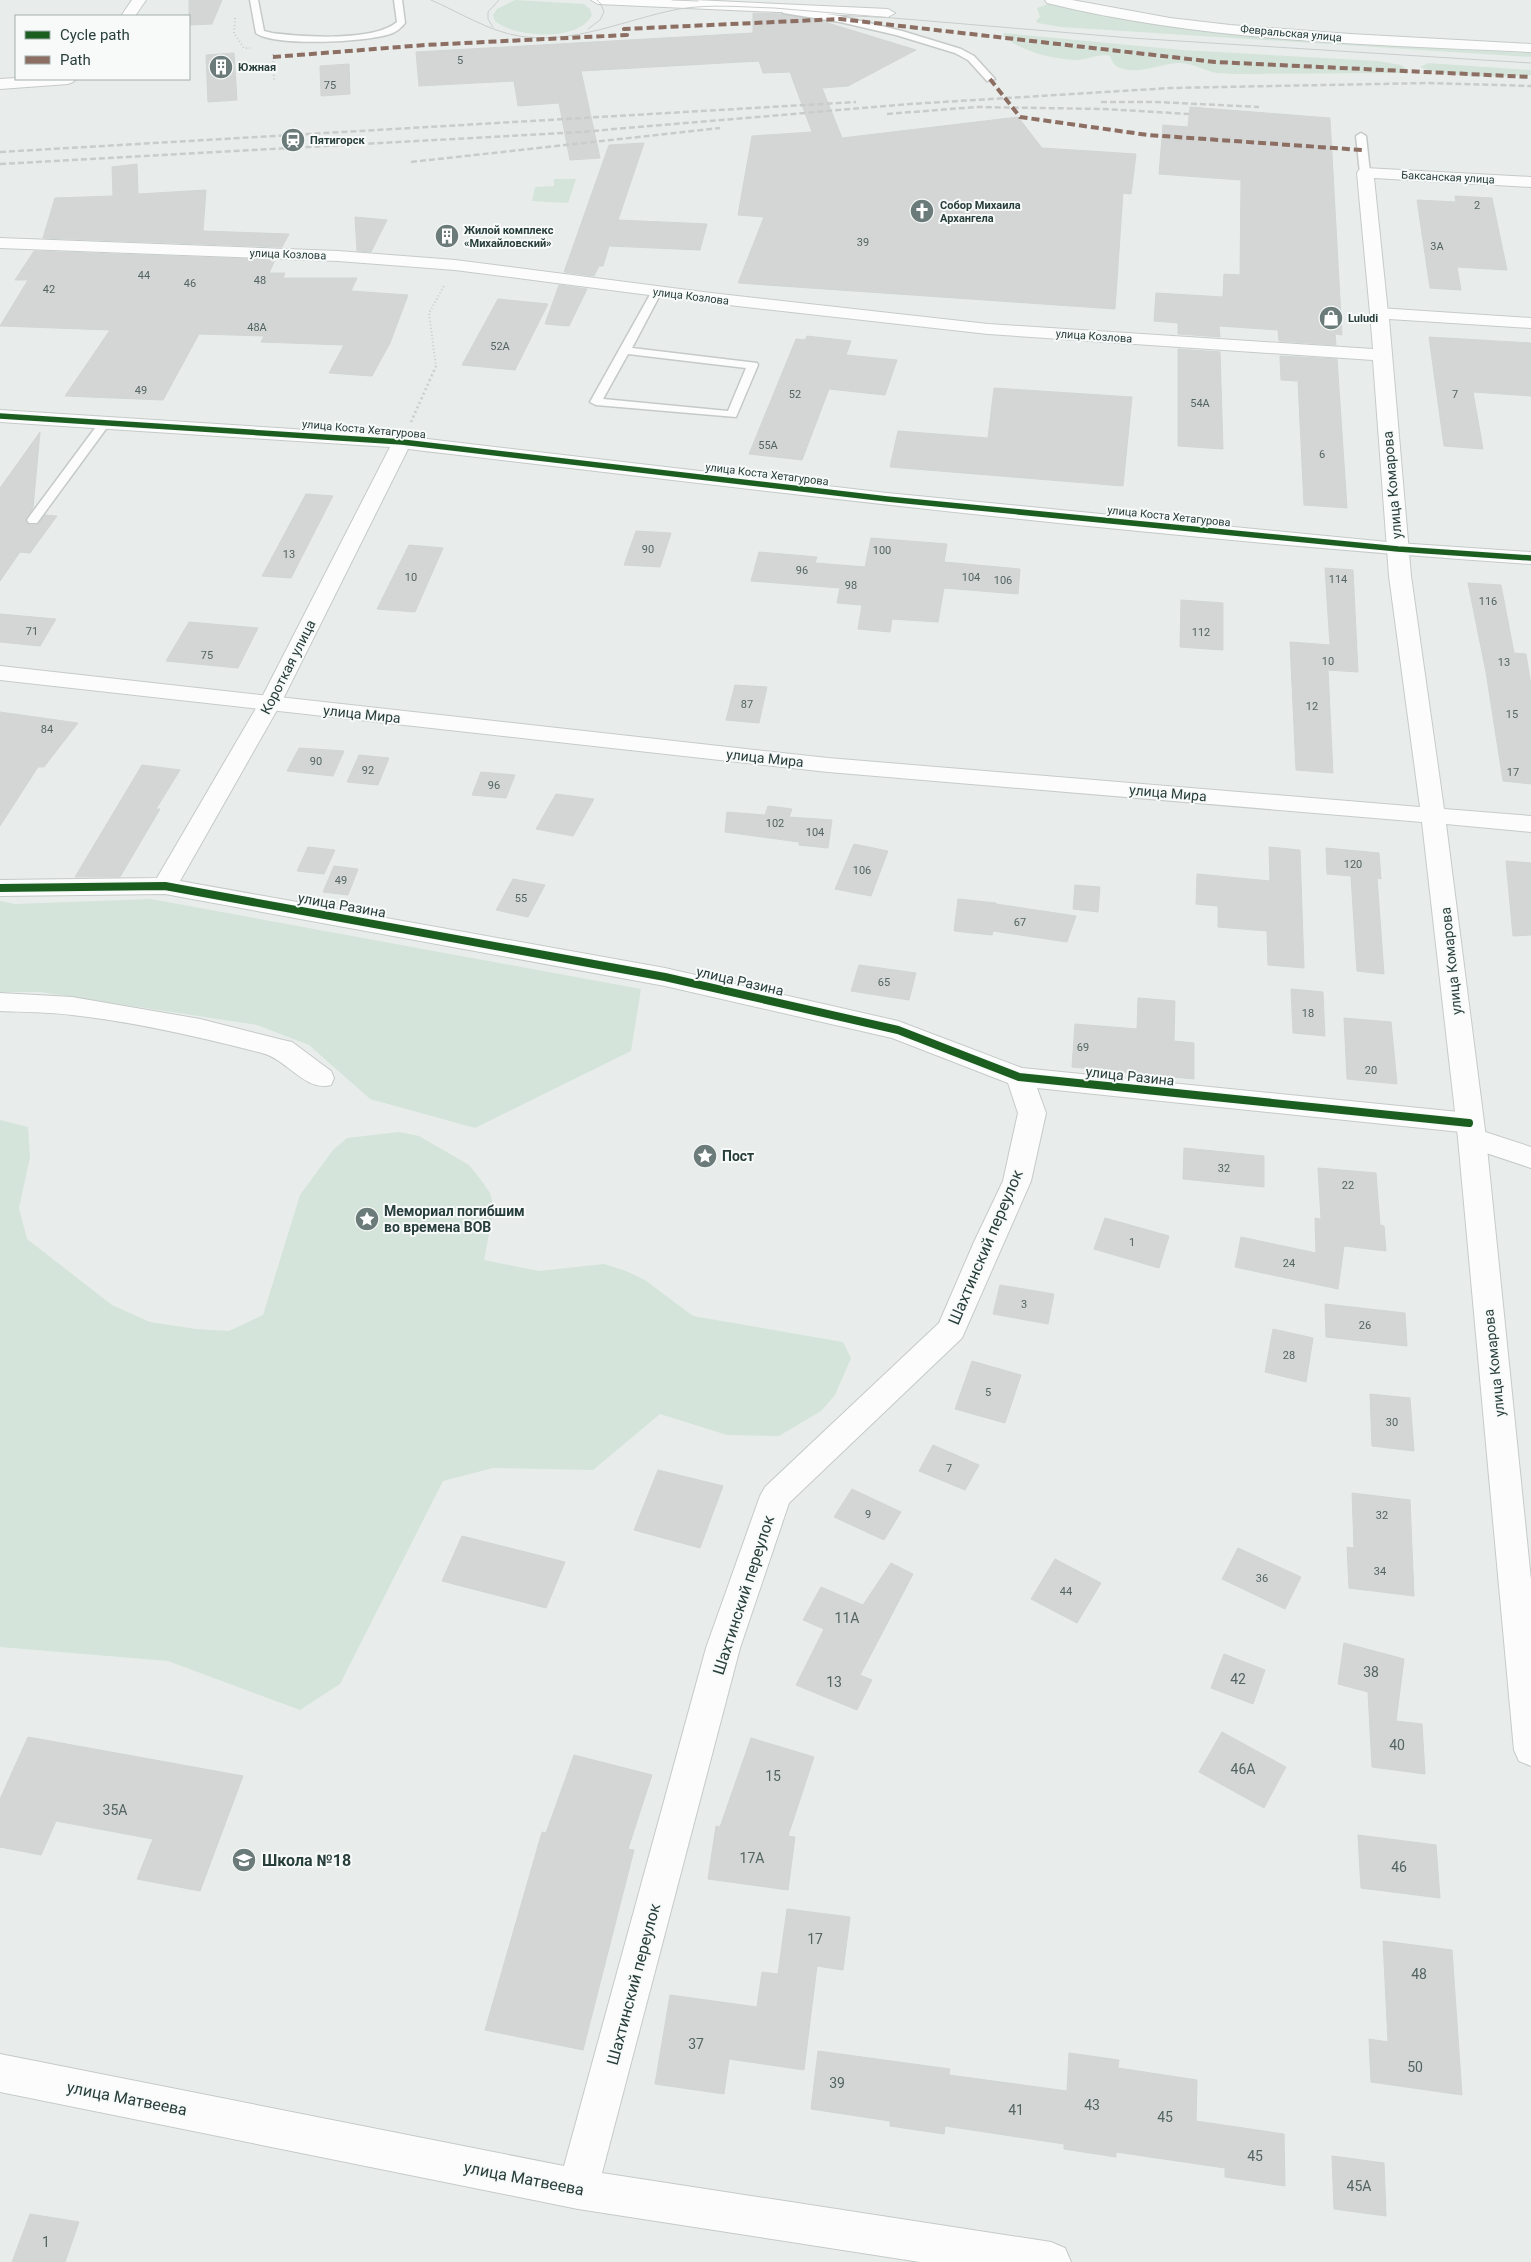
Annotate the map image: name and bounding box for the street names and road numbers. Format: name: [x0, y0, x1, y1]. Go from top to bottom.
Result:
street label: Февральская улица: [1240, 23, 1342, 44]
street label: Баксанская улица: [1401, 169, 1495, 186]
street label: улица Козлова: [249, 247, 327, 262]
street label: улица Козлова: [652, 285, 730, 308]
street label: улица Козлова: [1055, 327, 1133, 346]
street label: улица Коста Хетагурова: [302, 418, 426, 441]
street label: улица Комарова: [1379, 430, 1405, 540]
street label: улица Коста Хетагурова: [705, 460, 829, 489]
street label: улица Коста Хетагурова: [1107, 504, 1231, 529]
street label: Короткая улица: [257, 617, 319, 717]
street label: улица Мира: [323, 702, 401, 726]
street label: улица Мира: [726, 746, 804, 770]
street label: улица Мира: [1129, 782, 1207, 804]
street label: улица Разина: [297, 889, 387, 921]
street label: улица Комарова: [1437, 906, 1465, 1016]
street label: улица Разина: [695, 963, 785, 999]
street label: улица Разина: [1085, 1063, 1175, 1089]
street label: Шахтинский переулок: [944, 1166, 1027, 1328]
street label: улица Комарова: [1480, 1308, 1508, 1418]
street label: Шахтинский переулок: [709, 1513, 778, 1677]
street label: Шахтинский переулок: [603, 1901, 664, 2067]
street label: улица Матвеева: [65, 2078, 189, 2119]
street label: улица Матвеева: [462, 2158, 586, 2199]

